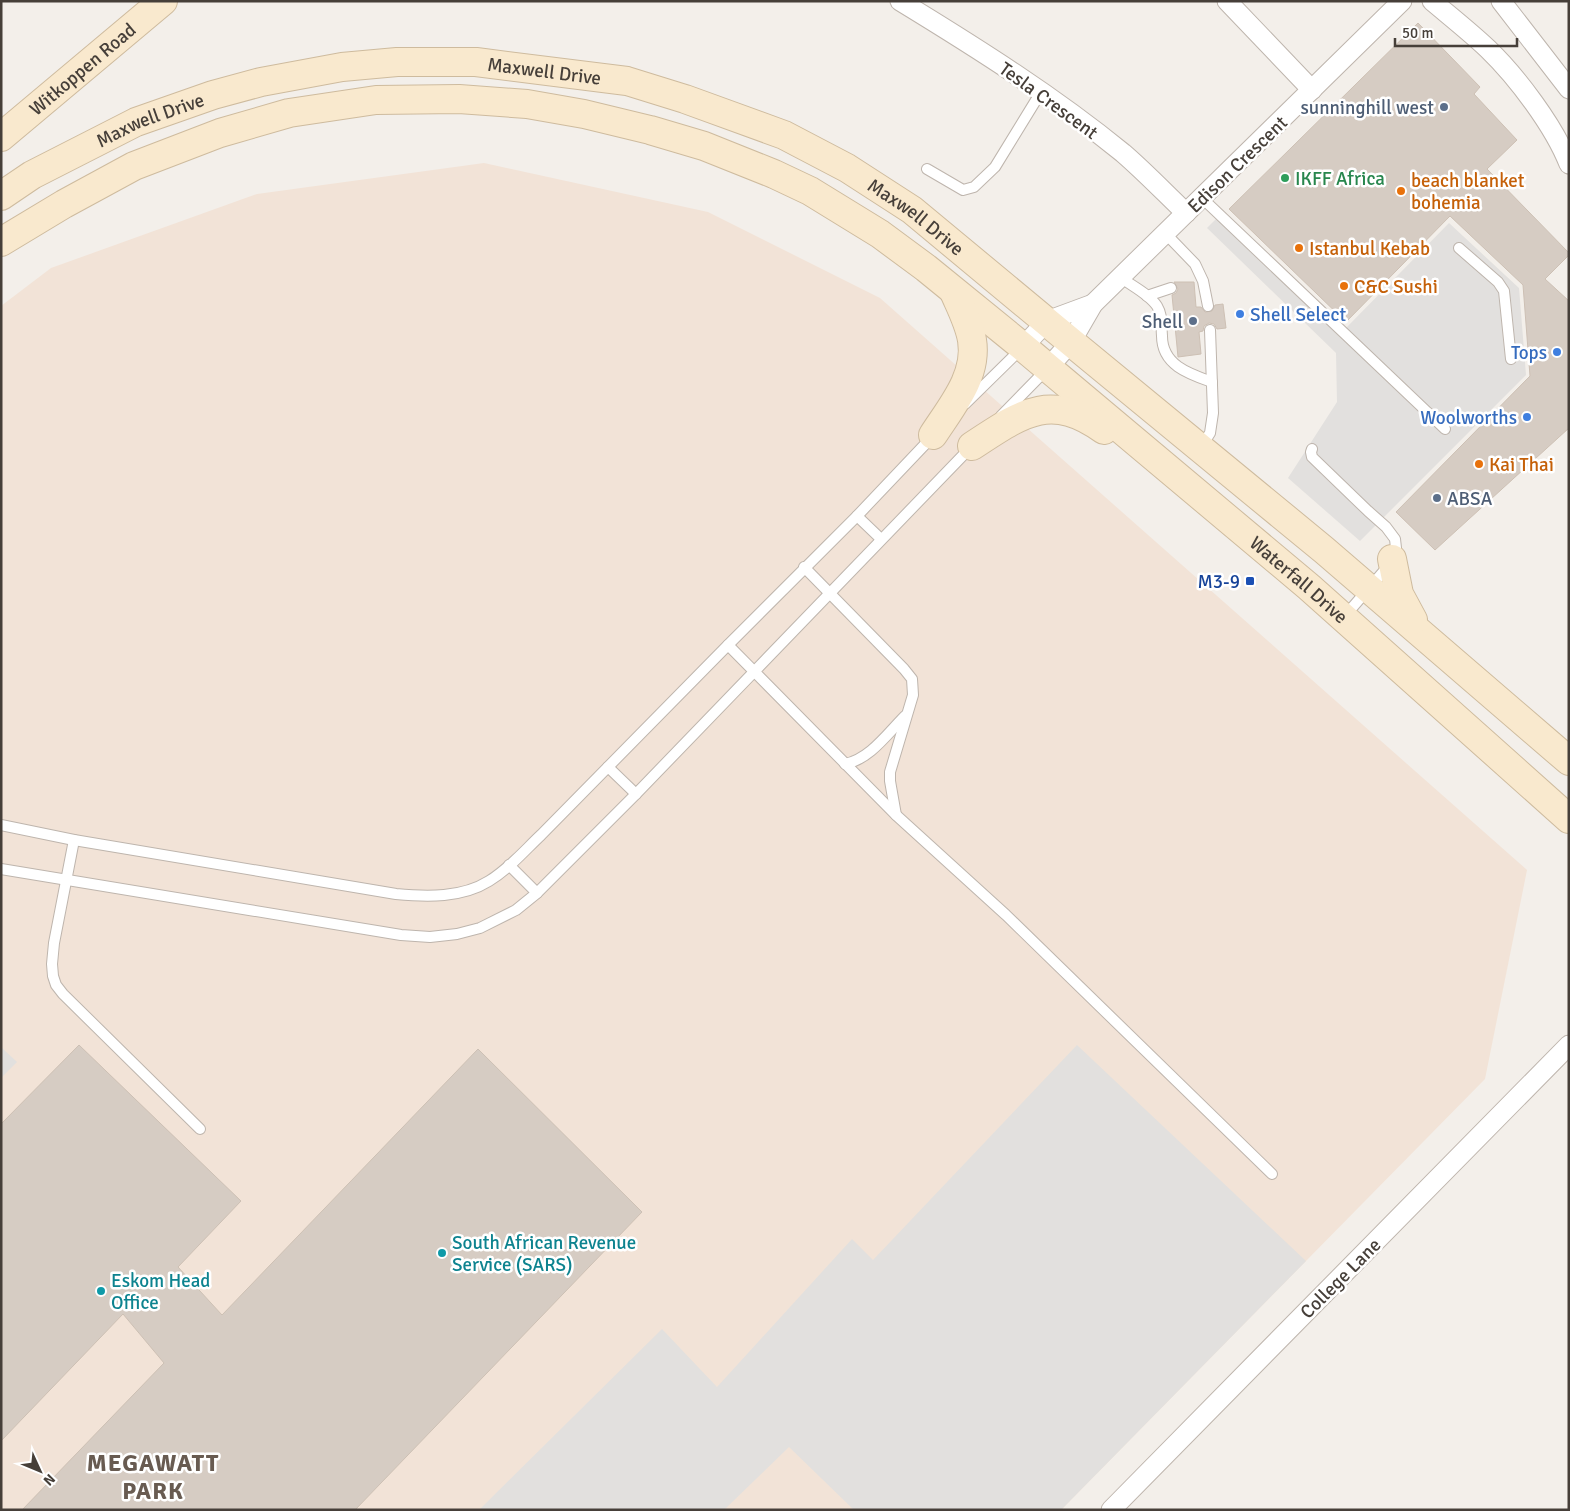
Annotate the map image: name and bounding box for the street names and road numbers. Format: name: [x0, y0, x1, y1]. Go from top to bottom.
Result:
street label: Witkoppen Road: [25, 18, 141, 121]
street label: Maxwell Drive: [486, 53, 603, 91]
street label: Tesla Crescent: [994, 57, 1103, 145]
street label: Maxwell Drive: [92, 88, 207, 153]
street label: Edison Crescent: [1183, 111, 1293, 218]
street label: Maxwell Drive: [863, 174, 969, 261]
street label: Waterfall Drive: [1244, 531, 1353, 629]
street label: College Lane: [1295, 1233, 1386, 1324]

